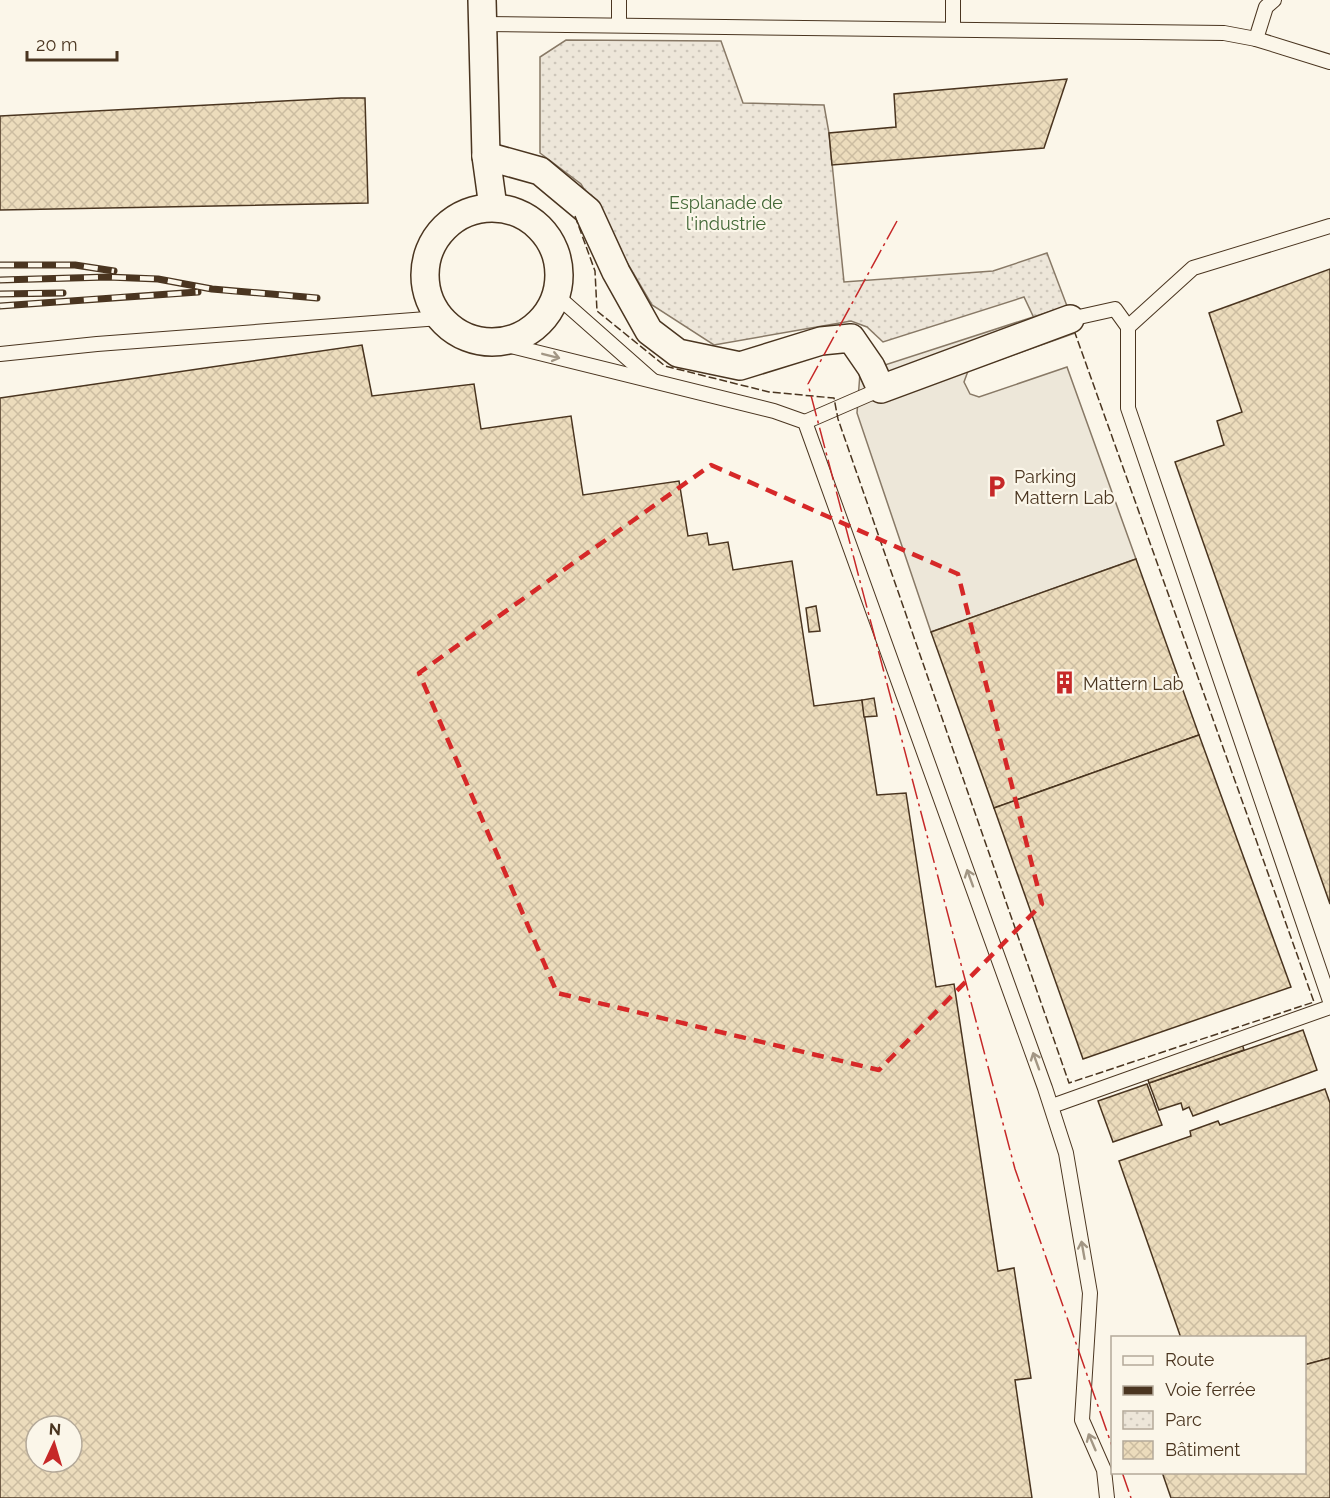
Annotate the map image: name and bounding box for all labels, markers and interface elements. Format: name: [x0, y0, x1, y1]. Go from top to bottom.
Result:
scale bar: [27, 24, 117, 62]
text: 20 m: [36, 34, 78, 55]
park label: Esplanade de l'industrie: [669, 192, 783, 234]
one-way arrow: [542, 351, 561, 363]
place label: Parking Mattern Lab: [1014, 466, 1115, 508]
parking icon: Parking Mattern Lab: [983, 473, 1009, 499]
building icon: Mattern Lab: [1052, 670, 1078, 696]
place label: Mattern Lab: [1083, 673, 1184, 694]
one-way arrow: [963, 869, 974, 888]
one-way arrow: [1029, 1053, 1040, 1071]
one-way arrow: [1077, 1241, 1088, 1260]
legend: [1111, 1336, 1306, 1474]
text: Route: [1165, 1349, 1215, 1370]
text: Voie ferrée: [1165, 1379, 1256, 1400]
text: Parc: [1165, 1409, 1202, 1430]
north arrow: [24, 1414, 84, 1474]
text: N: [48, 1420, 62, 1439]
one-way arrow: [1086, 1434, 1097, 1452]
text: Bâtiment: [1165, 1439, 1240, 1460]

